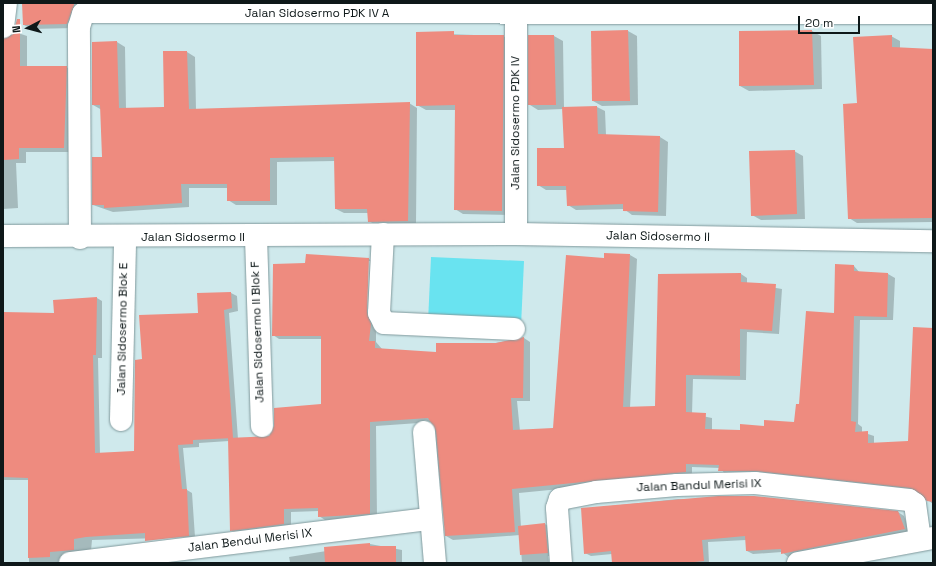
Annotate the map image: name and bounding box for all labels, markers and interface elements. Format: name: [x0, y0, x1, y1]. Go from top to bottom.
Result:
street label: Jalan Sidosermo PDK IV A: [245, 7, 389, 21]
north arrow: [8, 8, 48, 48]
scale bar: [800, 8, 862, 34]
text: 20 m: [805, 15, 833, 31]
text: N: [9, 25, 23, 34]
street label: Jalan Sidosermo PDK IV: [509, 56, 523, 190]
street label: Jalan Sidosermo II: [606, 229, 710, 245]
street label: Jalan Sidosermo II: [141, 231, 245, 245]
street label: Jalan Sidosermo II Blok F: [248, 261, 268, 403]
street label: Jalan Sidosermo Blok E: [115, 262, 131, 396]
street label: Jalan Bandul Merisi IX: [636, 477, 762, 495]
street label: Jalan Bendul Merisi IX: [187, 526, 313, 556]

